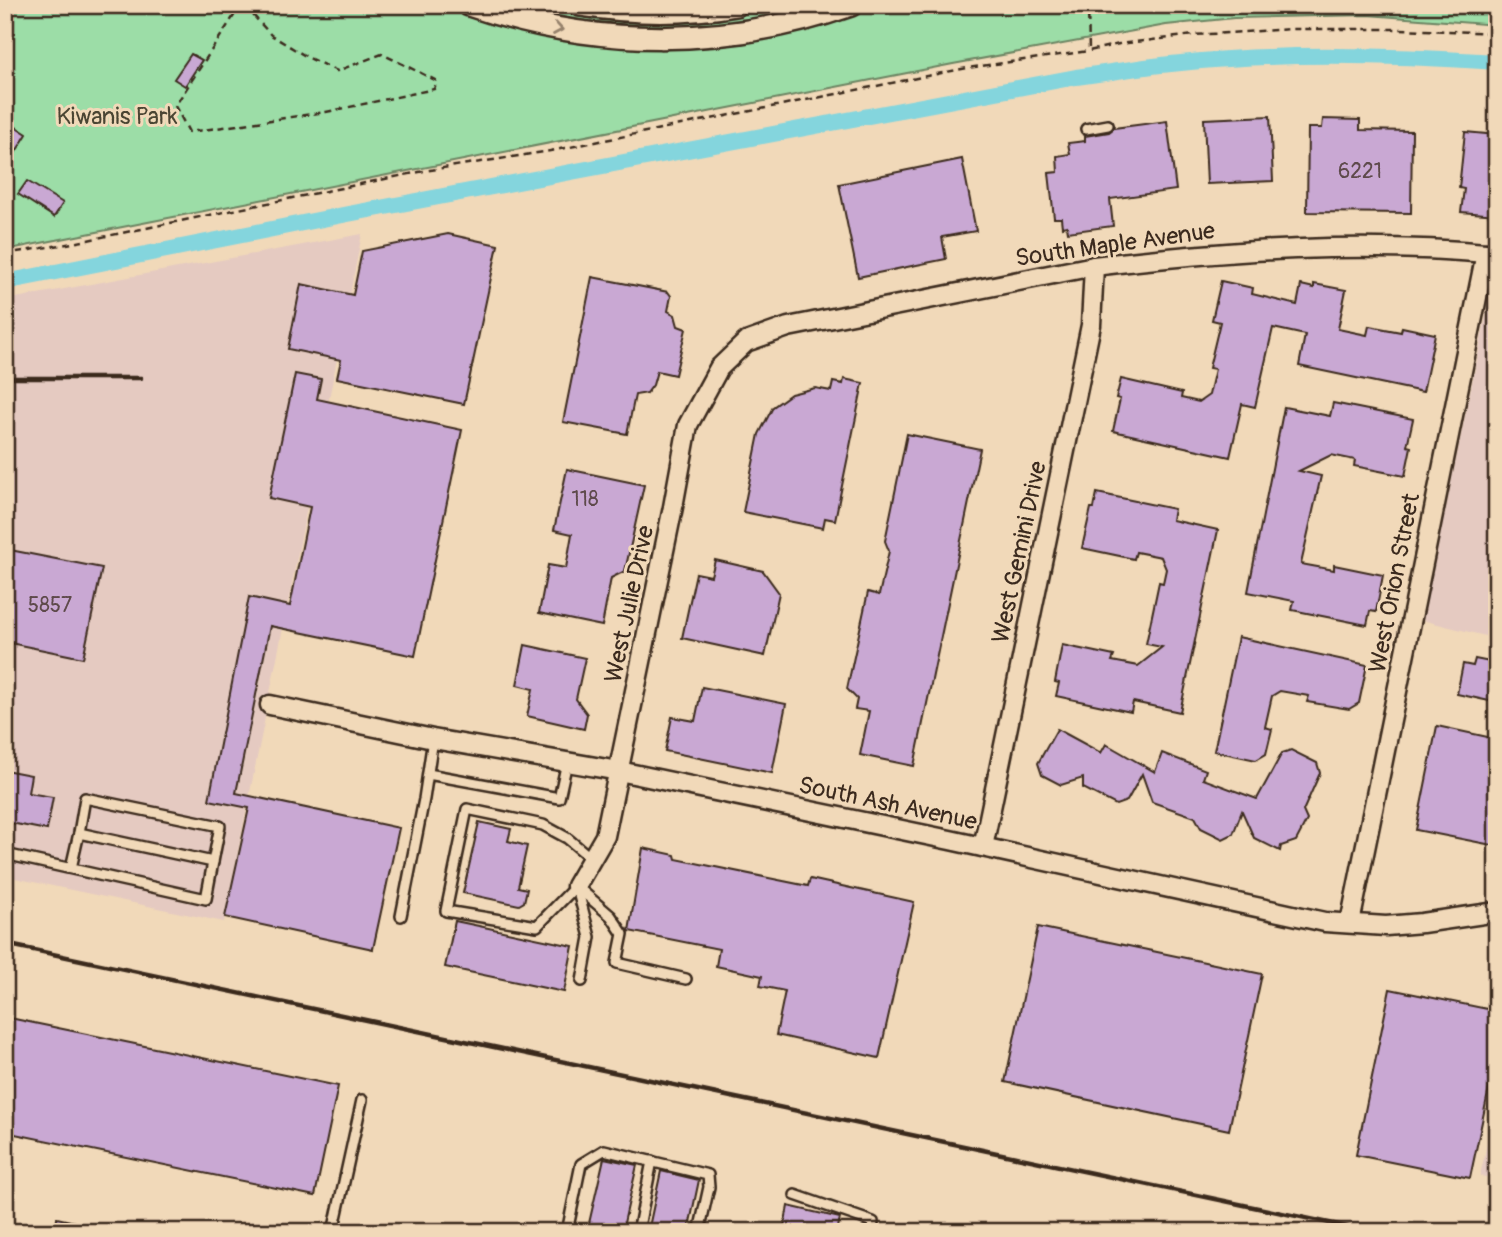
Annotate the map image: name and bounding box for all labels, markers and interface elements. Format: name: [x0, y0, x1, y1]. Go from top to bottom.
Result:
one-way arrow: [552, 21, 564, 36]
park label: Kiwanis Park: [56, 102, 178, 131]
house number: 6221: [1338, 158, 1382, 185]
street label: South Maple Avenue: [1013, 216, 1217, 273]
street label: West Gemini Drive: [986, 458, 1053, 646]
house number: 118: [571, 486, 599, 513]
street label: West Orion Street: [1363, 490, 1426, 675]
street label: West Julie Drive: [599, 523, 660, 685]
house number: 5857: [28, 592, 72, 619]
street label: South Ash Avenue: [796, 770, 980, 837]

